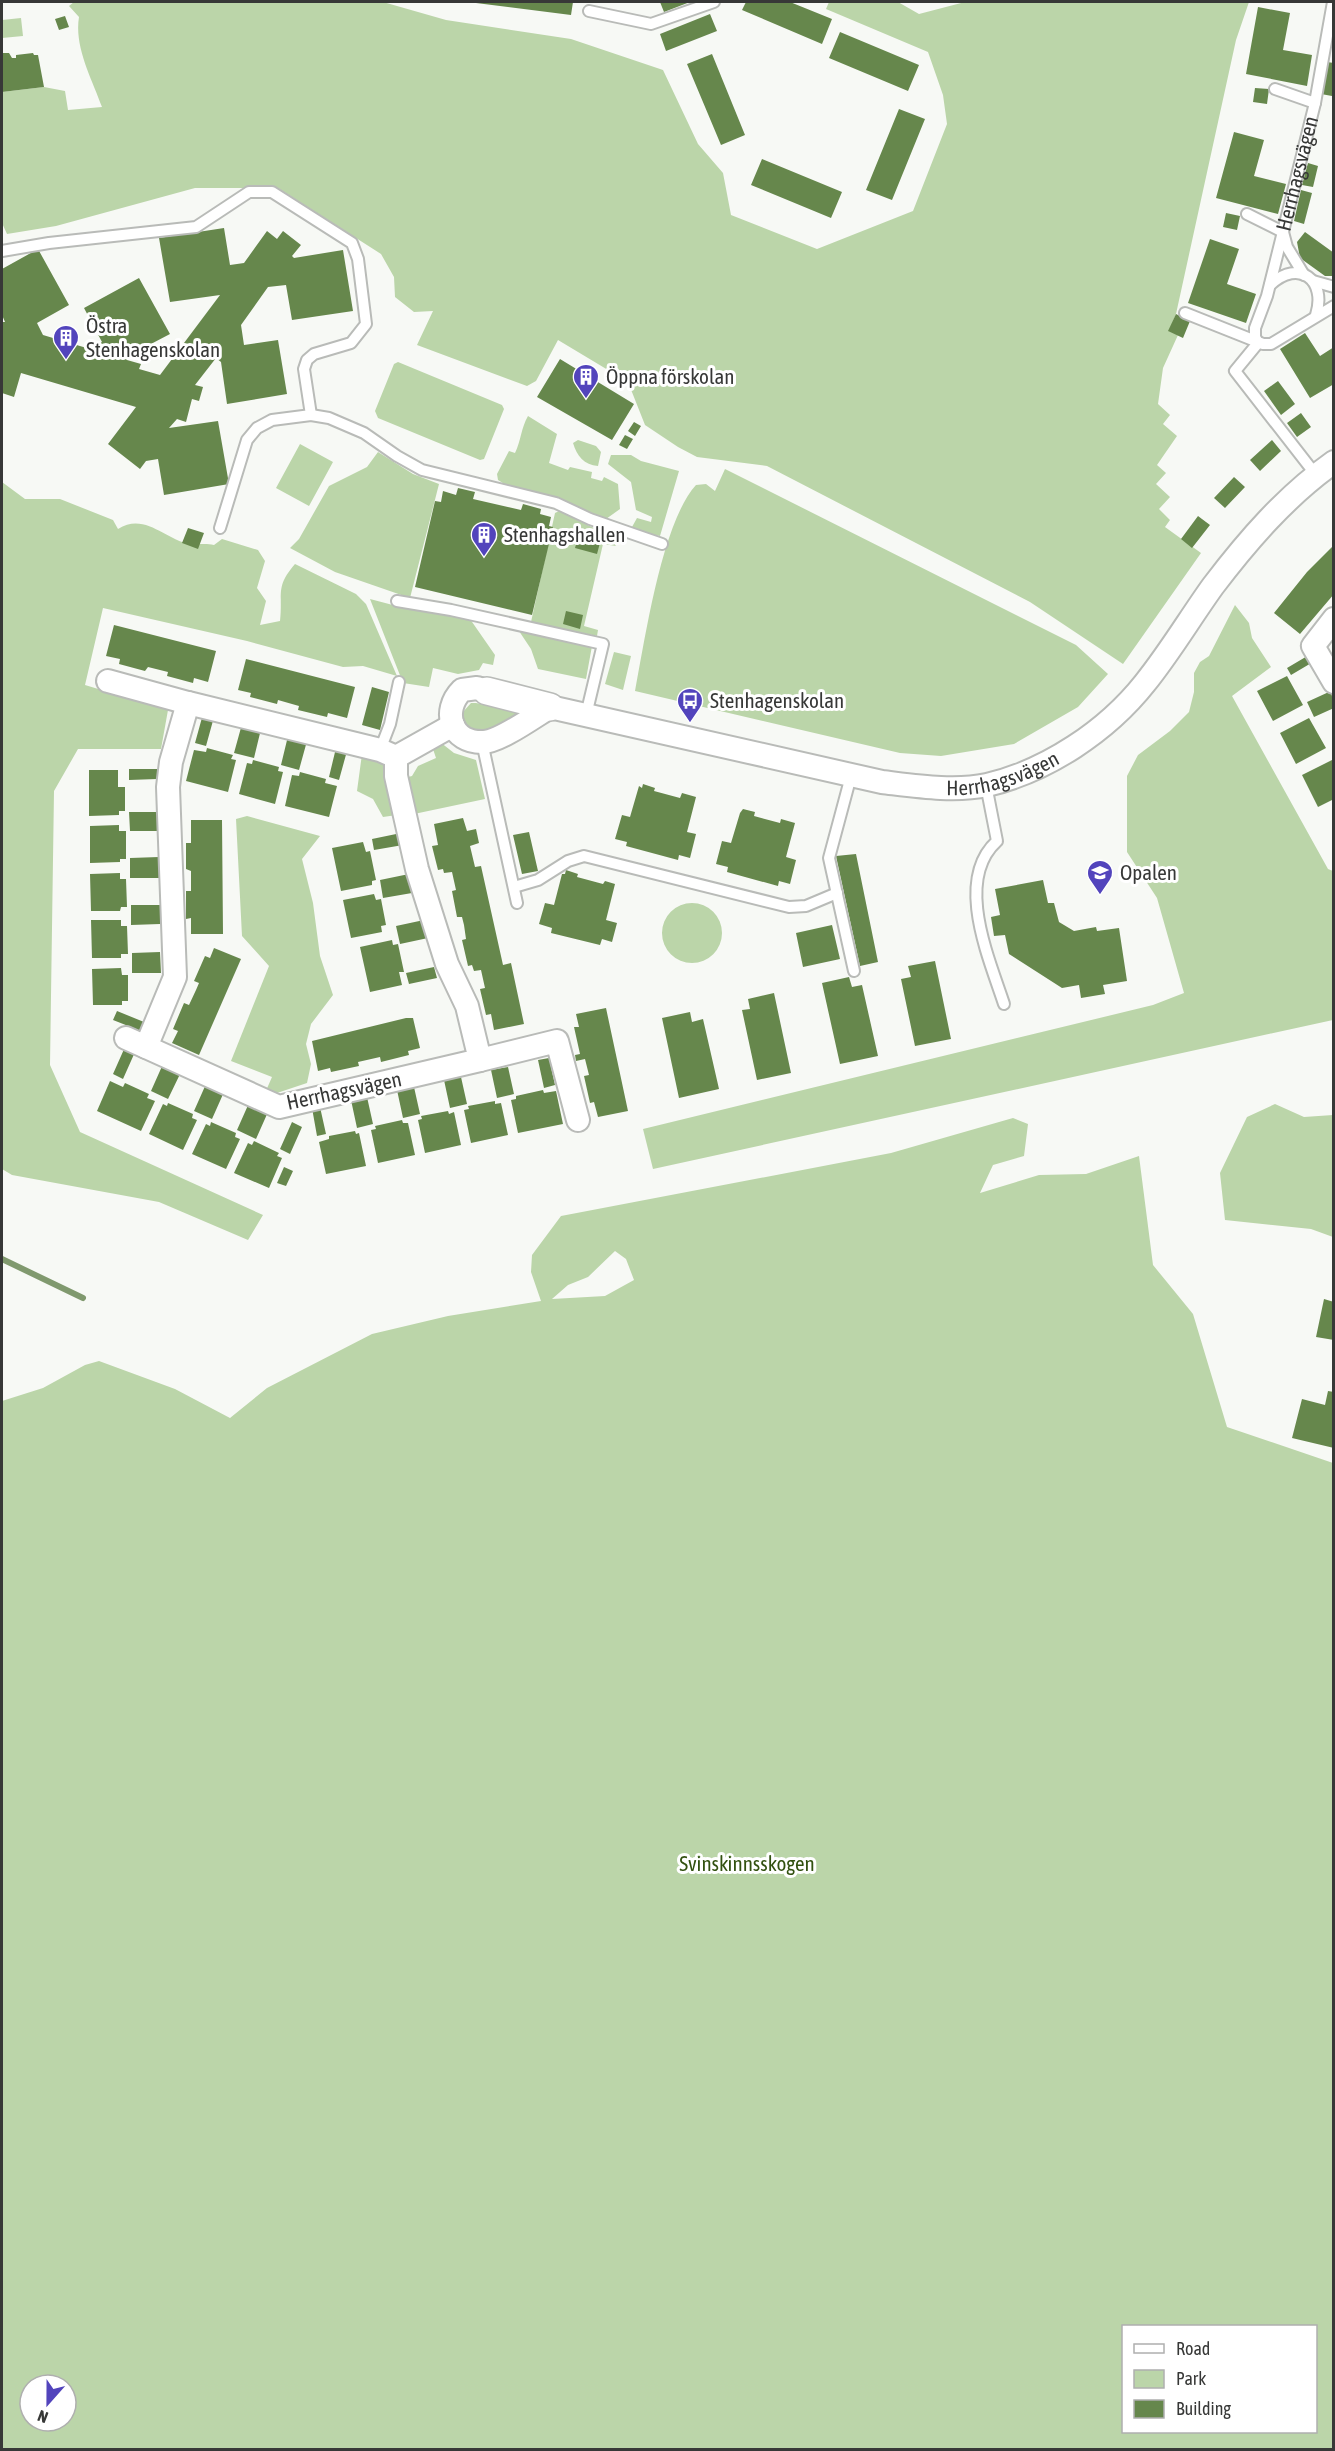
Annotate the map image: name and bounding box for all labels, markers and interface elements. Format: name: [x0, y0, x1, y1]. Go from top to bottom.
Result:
street label: Herrhagsvägen: [1271, 114, 1322, 233]
place label: Östra Stenhagenskolan: [86, 313, 220, 361]
building icon: Östra Stenhagenskolan: [51, 323, 81, 361]
building icon: Öppna förskolan: [571, 362, 601, 400]
place label: Öppna förskolan: [606, 364, 734, 388]
building icon: Stenhagshallen: [469, 520, 499, 558]
place label: Stenhagshallen: [504, 522, 625, 546]
bus stop icon: Stenhagenskolan: [675, 686, 705, 724]
place label: Stenhagenskolan: [710, 688, 844, 712]
street label: Herrhagsvägen: [946, 746, 1063, 799]
school or university icon: Opalen: [1085, 858, 1115, 896]
place label: Opalen: [1120, 860, 1177, 884]
street label: Herrhagsvägen: [284, 1066, 404, 1114]
park label: Svinskinnsskogen: [679, 1851, 815, 1875]
legend: [1122, 2325, 1317, 2433]
text: Road: [1176, 2338, 1210, 2359]
text: Park: [1176, 2368, 1206, 2389]
north arrow: [18, 2373, 78, 2433]
text: Building: [1176, 2398, 1231, 2419]
text: N: [35, 2407, 50, 2427]

